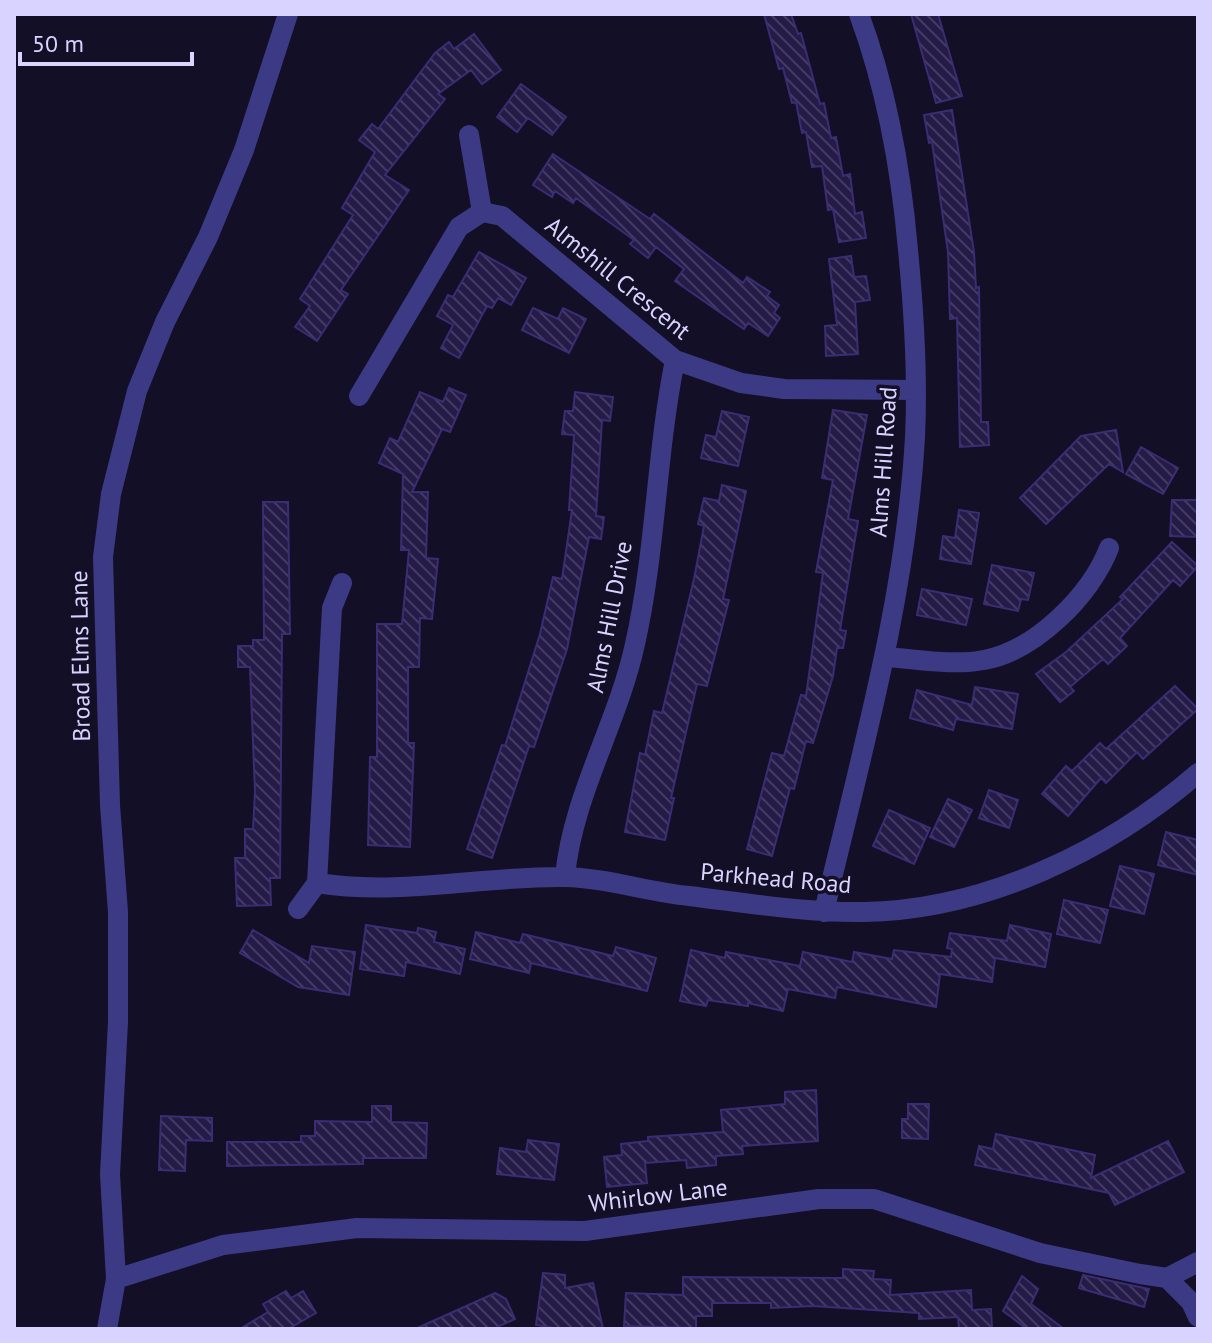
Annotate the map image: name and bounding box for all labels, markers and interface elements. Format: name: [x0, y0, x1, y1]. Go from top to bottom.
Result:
scale bar: [20, 16, 192, 66]
text: 50 m: [32, 28, 84, 59]
street label: Almshill Crescent: [539, 210, 697, 346]
street label: Alms Hill Road: [862, 386, 904, 538]
street label: Alms Hill Drive: [579, 539, 639, 695]
street label: Broad Elms Lane: [63, 570, 97, 742]
street label: Parkhead Road: [699, 856, 853, 900]
street label: Whirlow Lane: [587, 1171, 729, 1219]

